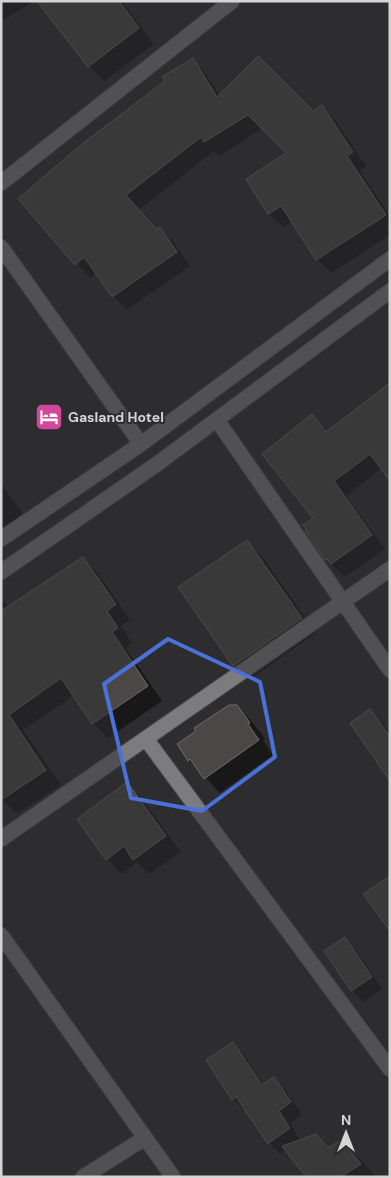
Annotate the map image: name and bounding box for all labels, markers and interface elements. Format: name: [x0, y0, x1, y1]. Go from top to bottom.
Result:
hotel icon: Gasland Hotel: [34, 402, 64, 432]
place label: Gasland Hotel: [68, 408, 164, 426]
north arrow: [321, 1108, 371, 1158]
text: N: [341, 1111, 351, 1129]

